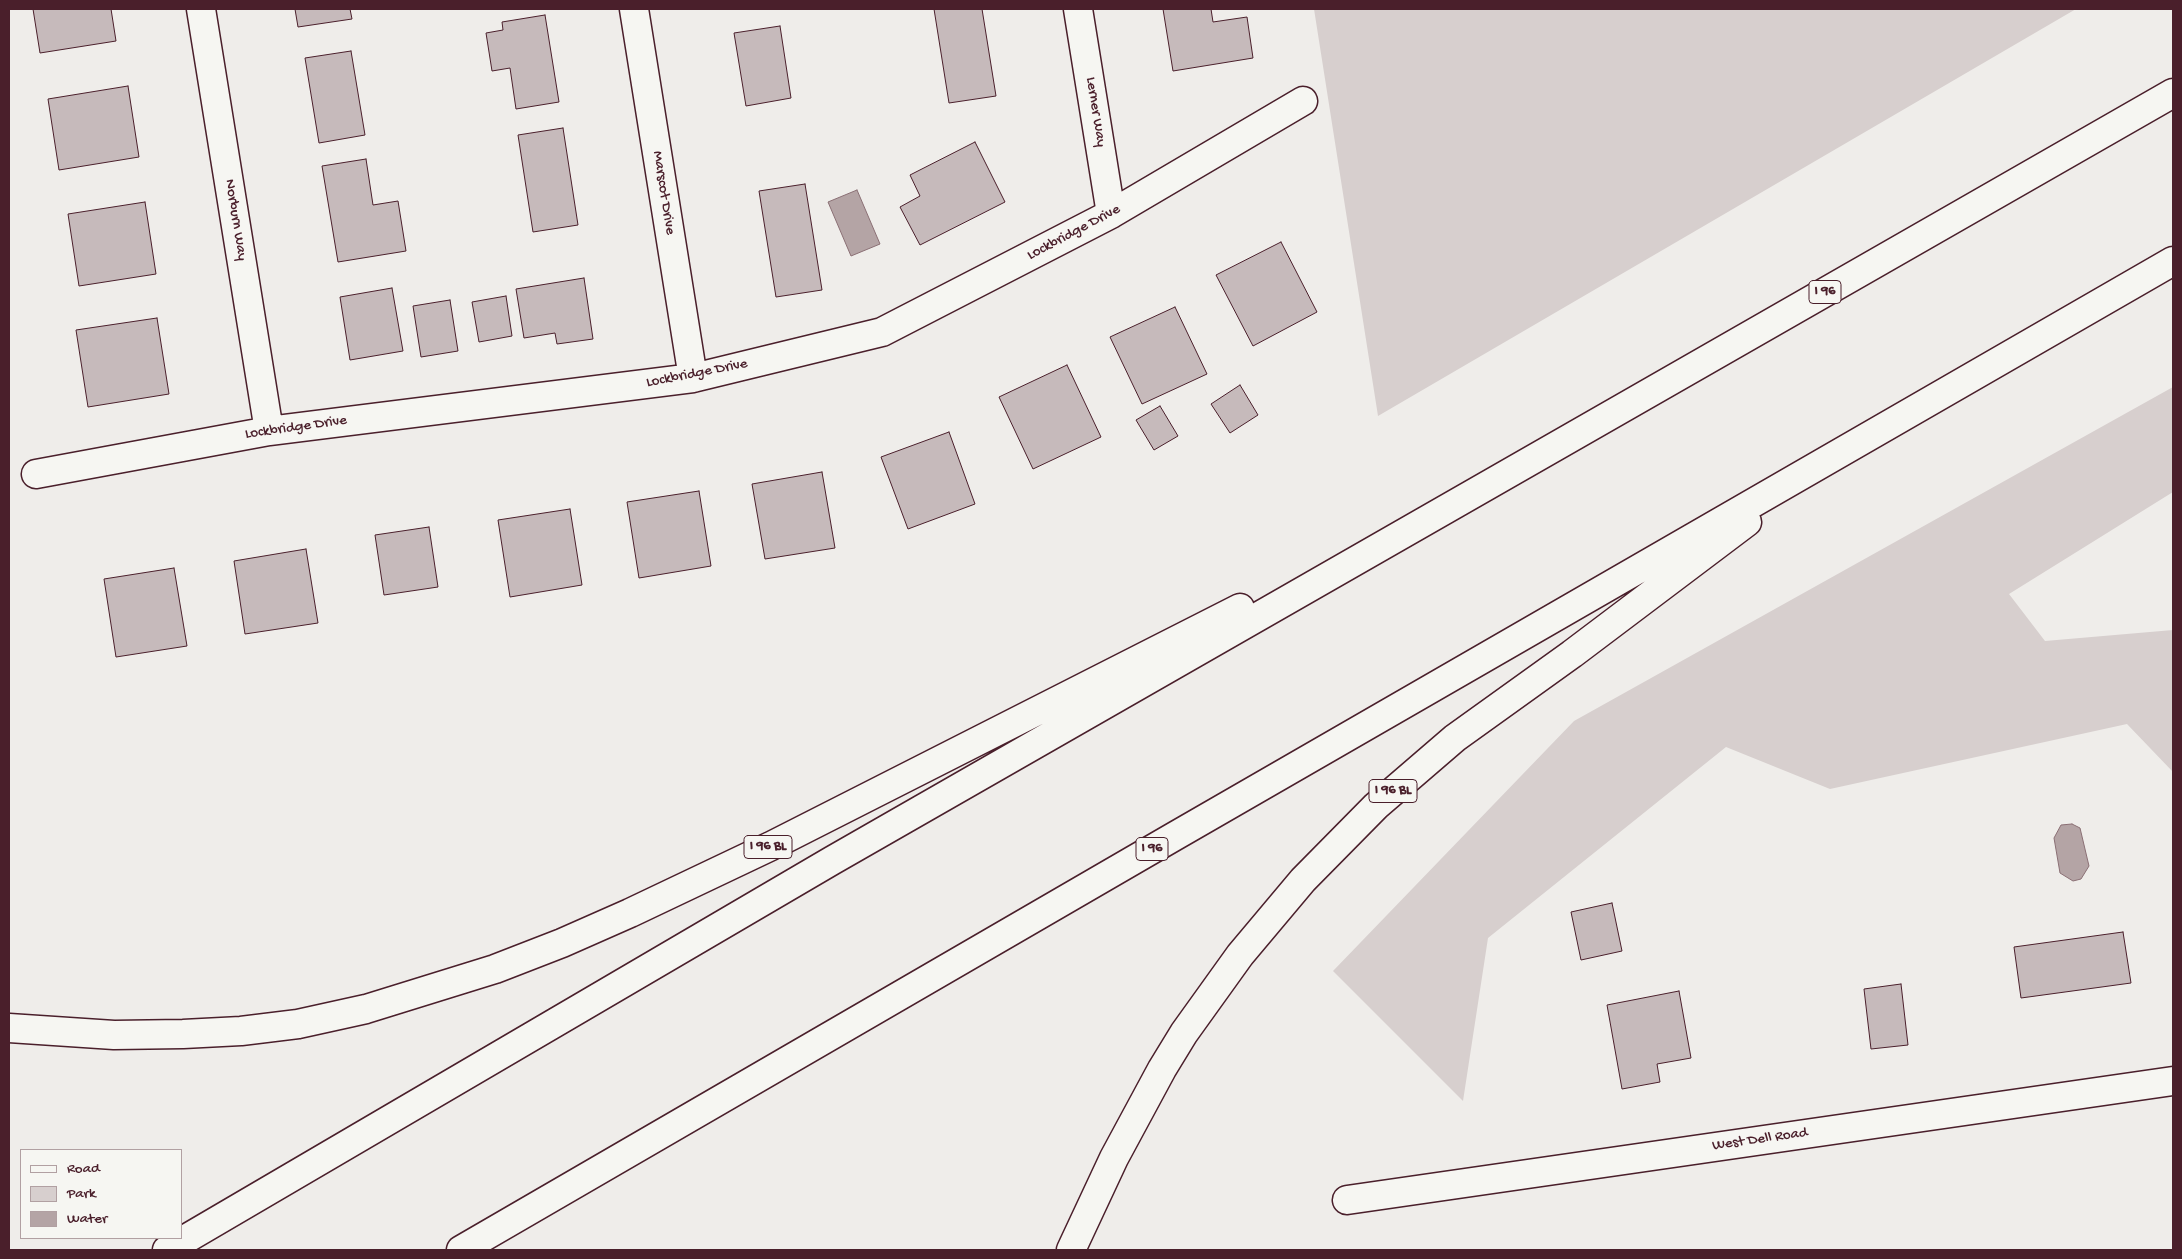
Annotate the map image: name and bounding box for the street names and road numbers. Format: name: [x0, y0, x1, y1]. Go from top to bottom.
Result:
street label: Lerner Way: [1081, 76, 1109, 148]
street label: Marscot Drive: [647, 150, 679, 236]
street label: Norburn Way: [220, 178, 250, 262]
street label: Lockbridge Drive: [1024, 201, 1124, 265]
road number: I 96: [1809, 280, 1841, 304]
street label: Lockbridge Drive: [645, 355, 749, 393]
street label: Lockbridge Drive: [244, 412, 348, 444]
road number: I 96 BL: [1369, 779, 1417, 802]
road number: I 96 BL: [744, 836, 792, 859]
road number: I 96: [1136, 838, 1168, 861]
street label: West Dell Road: [1711, 1124, 1809, 1156]

